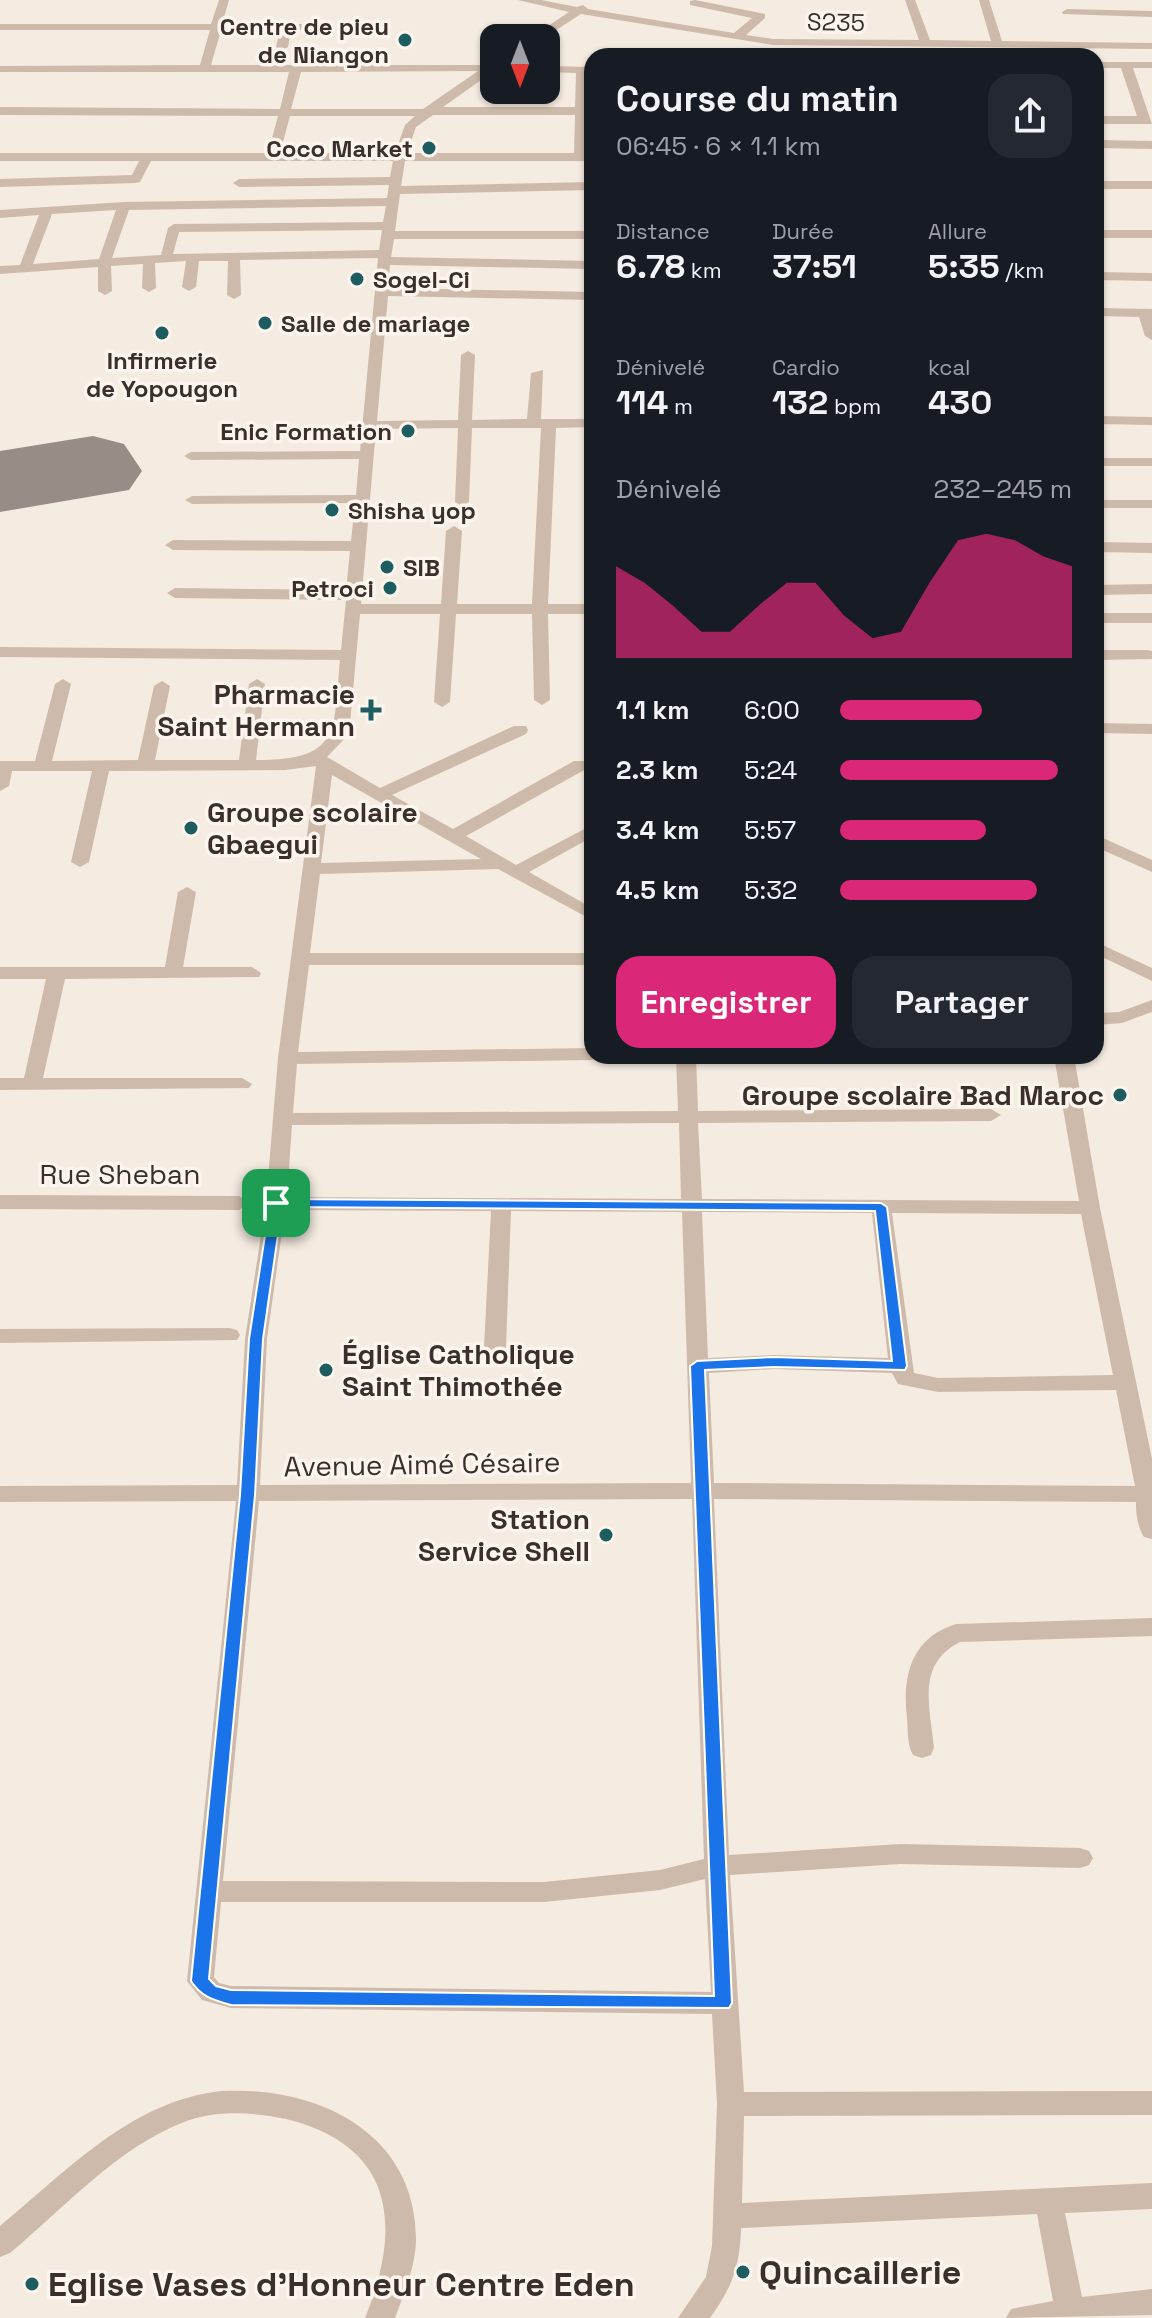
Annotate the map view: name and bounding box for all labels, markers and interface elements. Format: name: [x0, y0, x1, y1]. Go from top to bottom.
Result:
street label: S235: [807, 6, 865, 38]
place label: Centre de pieu de Niangon: [220, 11, 389, 70]
north arrow: [480, 24, 560, 104]
map controls: [480, 24, 560, 104]
marker: Centre de pieu de Niangon: [396, 31, 414, 49]
button: share: [988, 74, 1072, 158]
text: Course du matin: [616, 76, 899, 122]
text: 06:45 · 6 × 1.1 km: [616, 129, 821, 163]
place label: Coco Market: [266, 133, 413, 164]
marker: Coco Market: [420, 139, 438, 157]
text: Distance: [616, 217, 710, 245]
text: Durée: [772, 217, 834, 245]
text: Allure: [928, 217, 987, 245]
text: 6.78: [616, 245, 685, 288]
text: 37:51: [772, 245, 857, 288]
text: 5:35: [928, 245, 1000, 288]
text: km: [685, 256, 722, 284]
text: /km: [1000, 256, 1044, 284]
place label: Sogel-Ci: [373, 264, 470, 295]
marker: Sogel-Ci: [348, 270, 366, 288]
place label: Salle de mariage: [281, 308, 470, 339]
marker: Salle de mariage: [256, 314, 274, 332]
marker: Infirmerie de Yopougon: [153, 324, 171, 342]
place label: Infirmerie de Yopougon: [86, 345, 238, 404]
text: Dénivelé: [616, 353, 705, 381]
text: Cardio: [772, 353, 840, 381]
text: kcal: [928, 353, 970, 381]
text: 114: [616, 381, 668, 424]
text: 132: [772, 381, 828, 424]
text: 430: [928, 381, 992, 424]
text: m: [668, 392, 693, 420]
text: bpm: [828, 392, 881, 420]
place label: Enic Formation: [220, 416, 392, 447]
marker: Enic Formation: [399, 422, 417, 440]
text: Dénivelé: [616, 472, 722, 506]
text: 232–245 m: [934, 472, 1072, 506]
place label: Shisha yop: [348, 495, 476, 526]
marker: Shisha yop: [323, 501, 341, 519]
place label: SIB: [403, 552, 440, 583]
marker: SIB: [378, 558, 396, 576]
place label: Petroci: [291, 573, 374, 604]
marker: Petroci: [381, 579, 399, 597]
place label: Pharmacie Saint Hermann: [157, 676, 355, 744]
text: 1.1 km: [616, 693, 689, 727]
text: 6:00: [744, 693, 800, 727]
marker: Pharmacie Saint Hermann: [362, 701, 380, 719]
text: 2.3 km: [616, 753, 698, 787]
text: 5:24: [744, 753, 797, 787]
place label: Groupe scolaire Gbaegui: [207, 794, 418, 862]
text: 3.4 km: [616, 813, 700, 847]
text: 5:57: [744, 813, 796, 847]
marker: Groupe scolaire Gbaegui: [182, 819, 200, 837]
text: 4.5 km: [616, 873, 699, 907]
text: 5:32: [744, 873, 798, 907]
button: Enregistrer: [616, 956, 836, 1048]
button: Partager: [852, 956, 1072, 1048]
place label: Groupe scolaire Bad Maroc: [742, 1077, 1104, 1113]
marker: Groupe scolaire Bad Maroc: [1111, 1086, 1129, 1104]
street label: Rue Sheban: [40, 1156, 200, 1192]
pin: [242, 1169, 310, 1237]
icon: arrive: [254, 1181, 298, 1225]
place label: Église Catholique Saint Thimothée: [342, 1336, 575, 1404]
marker: Église Catholique Saint Thimothée: [317, 1361, 335, 1379]
street label: Avenue Aimé Césaire: [283, 1444, 561, 1484]
place label: Station Service Shell: [418, 1501, 590, 1569]
marker: Station Service Shell: [597, 1526, 615, 1544]
place label: Quincaillerie: [759, 2251, 961, 2294]
place label: Eglise Vases d'Honneur Centre Eden: [48, 2263, 635, 2306]
marker: Quincaillerie: [734, 2263, 752, 2281]
marker: Eglise Vases d'Honneur Centre Eden: [23, 2275, 41, 2293]

